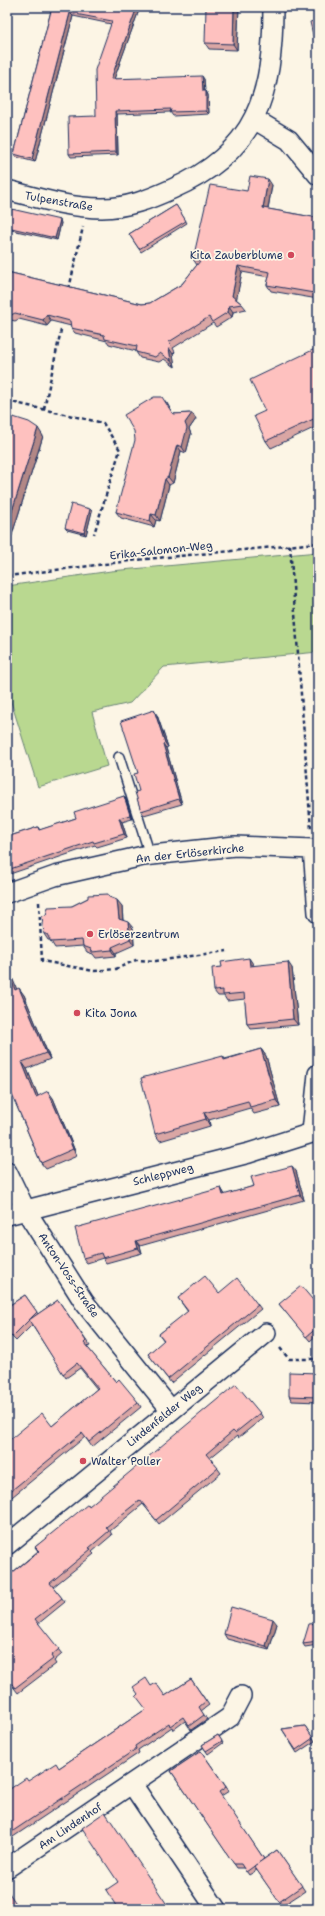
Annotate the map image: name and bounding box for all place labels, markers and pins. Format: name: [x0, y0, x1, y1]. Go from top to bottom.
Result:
place label: Kita Zauberblume: [190, 248, 283, 263]
marker: Kita Zauberblume: [286, 250, 296, 260]
place label: Erlöserzentrum: [98, 927, 180, 942]
marker: Erlöserzentrum: [85, 929, 95, 939]
place label: Kita Jona: [85, 1006, 137, 1021]
marker: Kita Jona: [72, 1008, 82, 1018]
place label: Walter Poller: [91, 1454, 161, 1469]
marker: Walter Poller: [78, 1456, 88, 1466]

